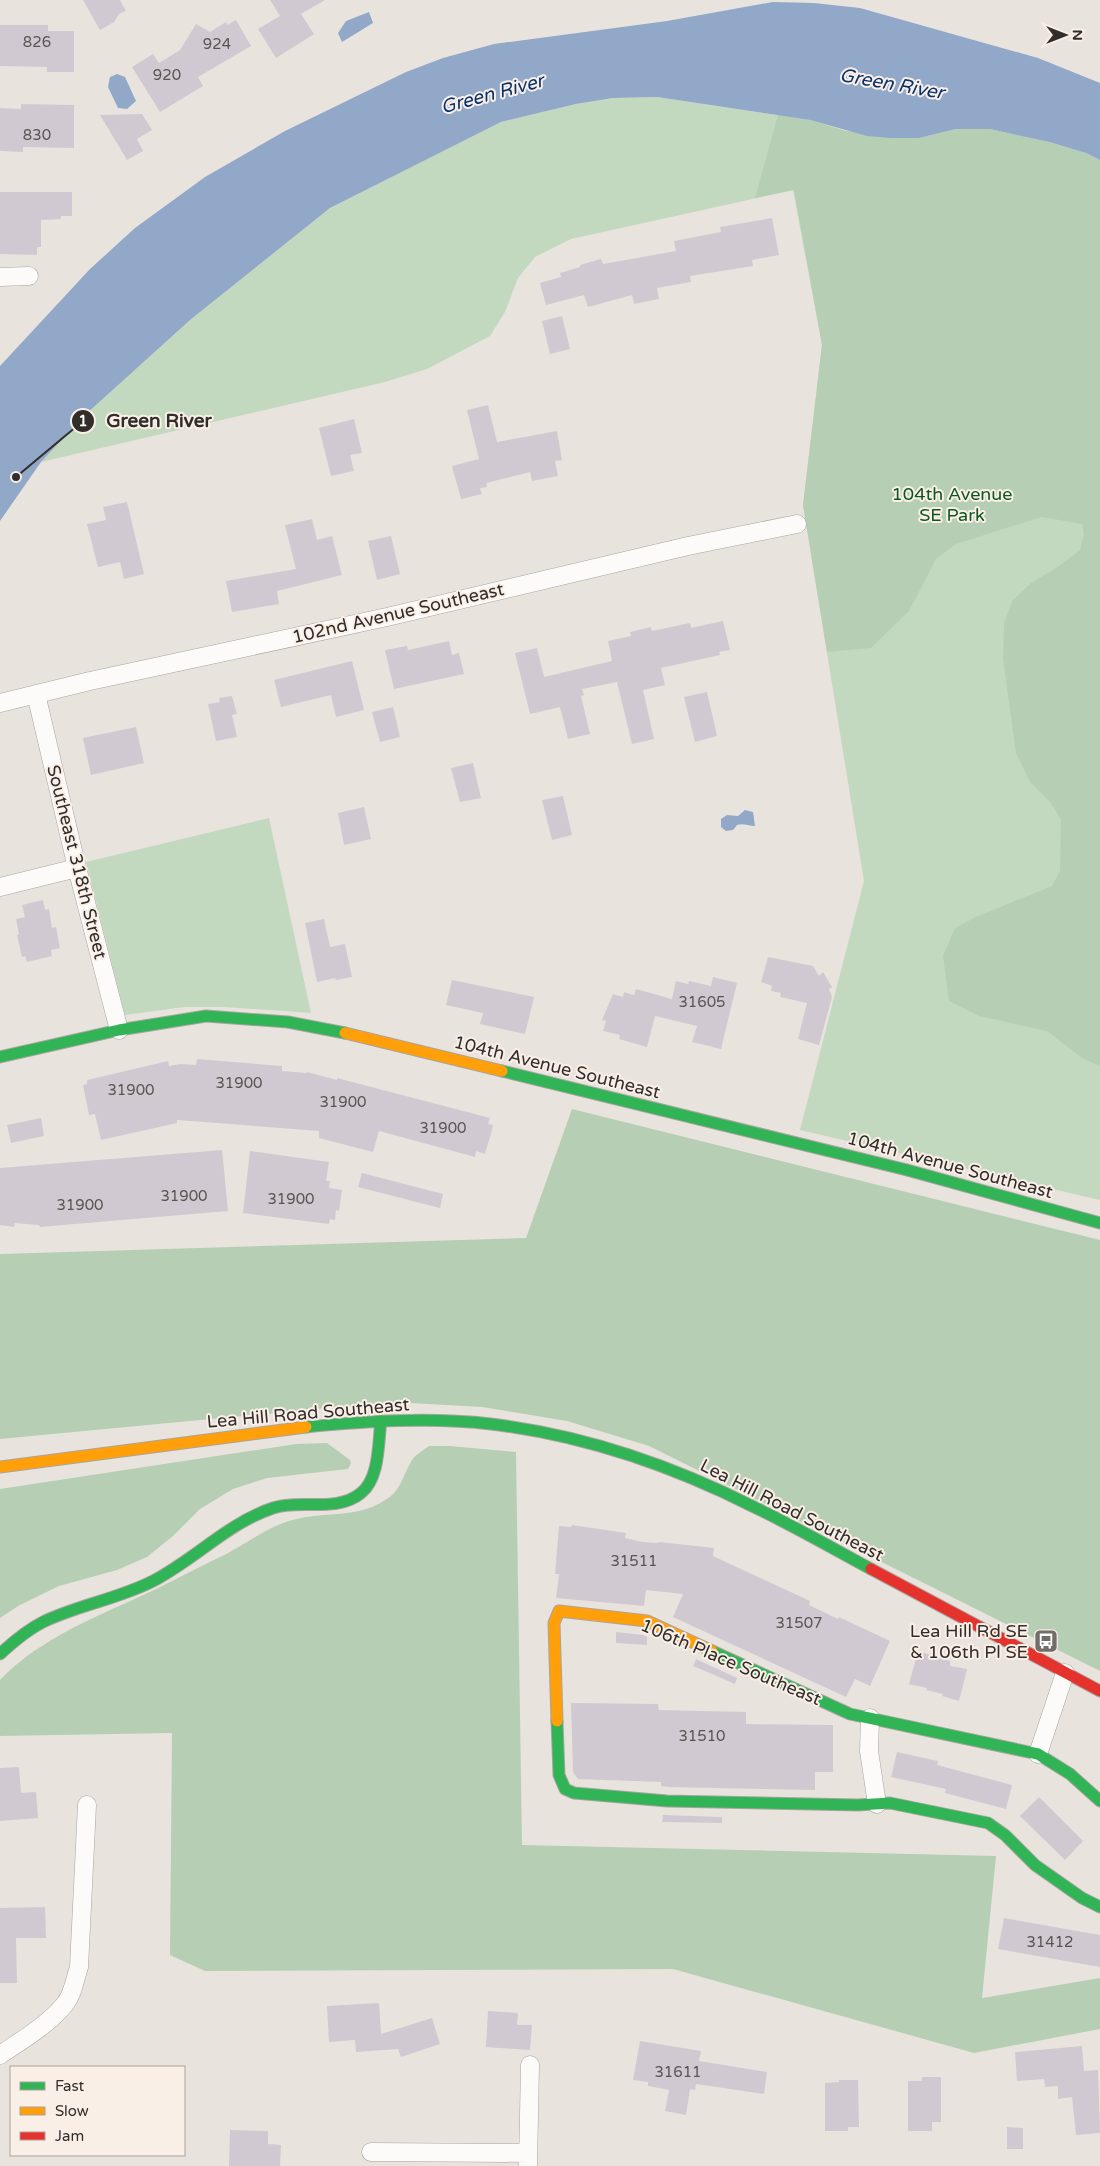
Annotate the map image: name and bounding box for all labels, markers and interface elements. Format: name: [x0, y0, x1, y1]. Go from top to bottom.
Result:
north arrow: [1040, 10, 1090, 60]
text: N: [1069, 29, 1086, 41]
house number: 826: [23, 33, 51, 51]
house number: 924: [203, 35, 231, 53]
water label: Green River: [838, 64, 948, 104]
house number: 920: [153, 66, 181, 84]
water label: Green River: [438, 69, 549, 118]
house number: 830: [23, 126, 51, 144]
callout: Green River: [71, 404, 221, 438]
text: Green River: [106, 410, 213, 432]
text: 1: [78, 412, 88, 430]
park label: 104th Avenue SE Park: [892, 483, 1012, 526]
street label: 102nd Avenue Southeast: [290, 578, 506, 648]
street label: Southeast 318th Street: [42, 763, 112, 961]
house number: 31605: [678, 993, 726, 1011]
street label: 104th Avenue Southeast: [451, 1031, 663, 1103]
house number: 31900: [215, 1074, 263, 1092]
house number: 31900: [107, 1081, 155, 1099]
house number: 31900: [319, 1093, 367, 1111]
house number: 31900: [419, 1119, 467, 1137]
street label: 104th Avenue Southeast: [845, 1127, 1055, 1203]
house number: 31900: [160, 1187, 208, 1205]
house number: 31900: [267, 1190, 315, 1208]
house number: 31900: [56, 1196, 104, 1214]
street label: Lea Hill Road Southeast: [206, 1393, 410, 1433]
street label: Lea Hill Road Southeast: [696, 1454, 888, 1566]
house number: 31511: [610, 1552, 658, 1570]
street label: 106th Place Southeast: [637, 1614, 825, 1710]
house number: 31507: [775, 1614, 823, 1632]
place label: Lea Hill Rd SE & 106th Pl SE: [910, 1620, 1028, 1663]
bus stop icon: Lea Hill Rd SE & 106th Pl SE: [1033, 1628, 1059, 1654]
house number: 31510: [678, 1727, 726, 1745]
house number: 31412: [1026, 1933, 1074, 1951]
house number: 31611: [654, 2063, 702, 2081]
legend: [10, 2066, 185, 2156]
text: Fast: [55, 2077, 85, 2095]
text: Slow: [55, 2102, 89, 2120]
text: Jam: [55, 2127, 84, 2145]

